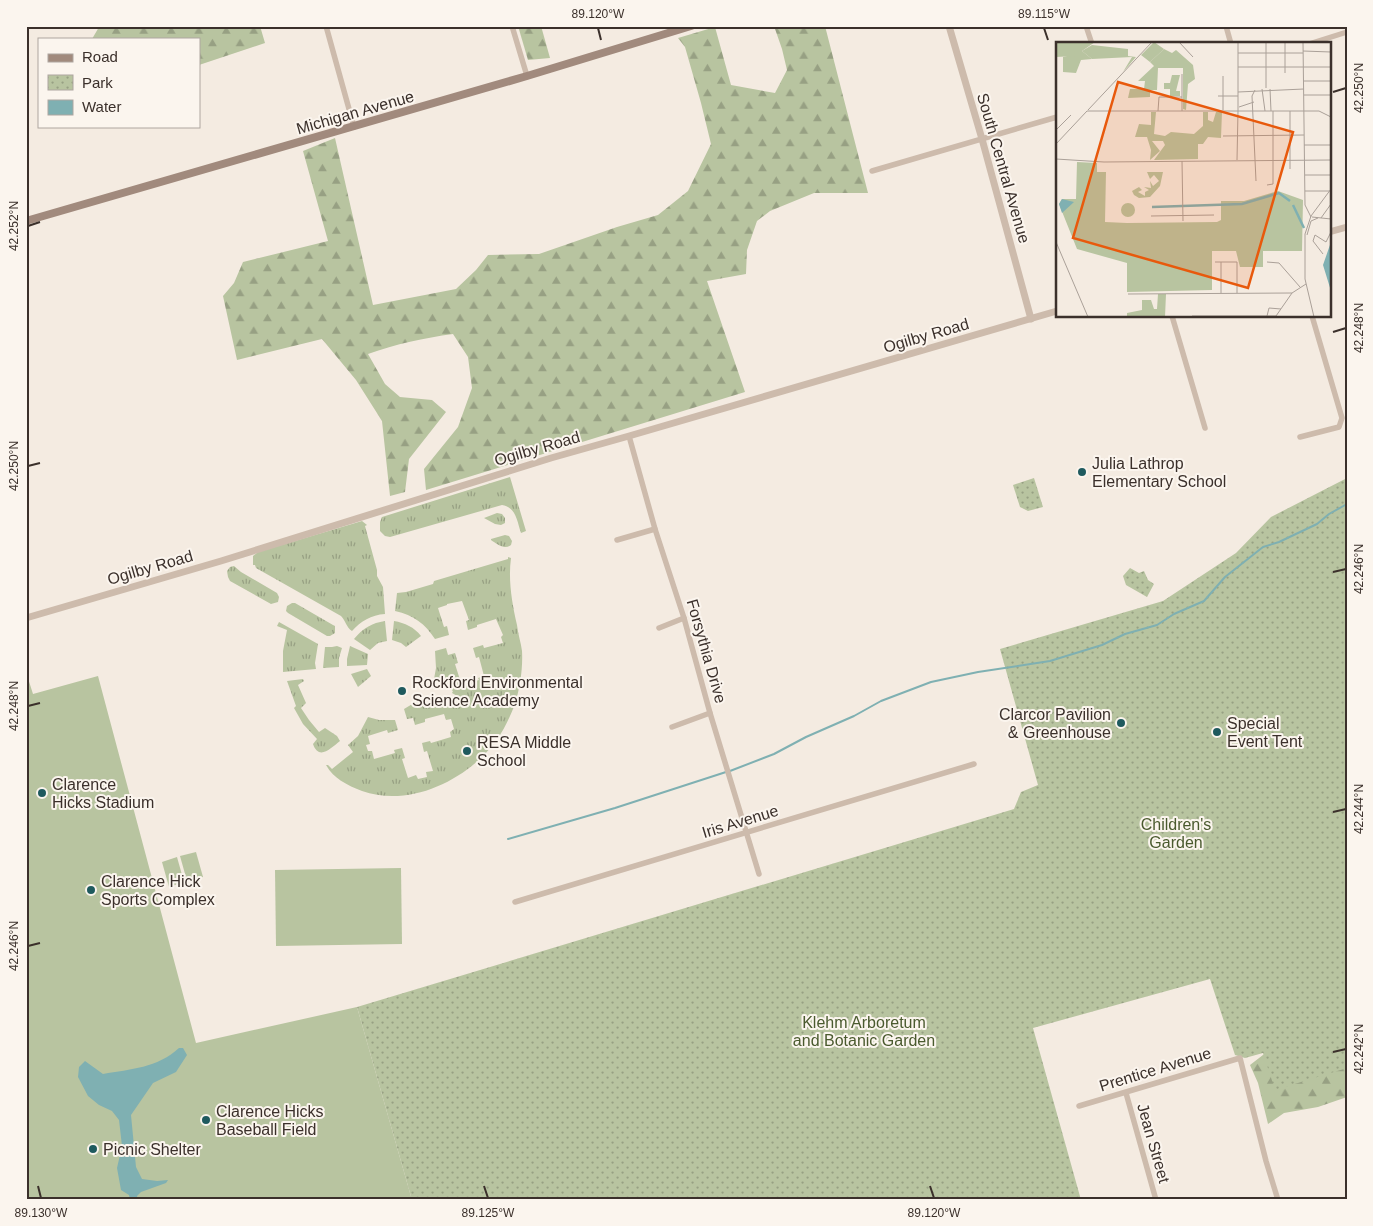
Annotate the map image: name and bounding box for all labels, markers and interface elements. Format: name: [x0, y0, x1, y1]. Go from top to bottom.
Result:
text: 89.120°W: [572, 7, 625, 21]
text: 89.115°W: [1018, 7, 1071, 21]
legend: [38, 38, 200, 128]
inset map: [1056, 42, 1330, 318]
text: Road: [82, 48, 118, 65]
text: 42.250°N: [1352, 63, 1366, 113]
text: Park: [82, 74, 113, 91]
street label: Michigan Avenue: [294, 88, 416, 137]
street label: South Central Avenue: [974, 91, 1033, 245]
text: Water: [82, 98, 121, 115]
text: 42.252°N: [7, 201, 21, 251]
text: 42.248°N: [1352, 303, 1366, 353]
street label: Ogilby Road: [881, 315, 971, 356]
street label: Ogilby Road: [492, 428, 582, 469]
text: 42.250°N: [7, 441, 21, 491]
place label: Julia Lathrop Elementary School: [1092, 455, 1226, 490]
marker: Julia Lathrop Elementary School: [1076, 466, 1088, 478]
text: 42.246°N: [1352, 544, 1366, 594]
street label: Ogilby Road: [105, 547, 195, 588]
street label: Forsythia Drive: [684, 597, 730, 705]
place label: Rockford Environmental Science Academy: [412, 674, 583, 709]
text: 42.248°N: [7, 681, 21, 731]
marker: Rockford Environmental Science Academy: [396, 685, 408, 697]
place label: Clarcor Pavilion & Greenhouse: [999, 706, 1111, 741]
place label: Special Event Tent: [1227, 715, 1303, 750]
marker: Clarcor Pavilion & Greenhouse: [1115, 717, 1127, 729]
marker: Special Event Tent: [1211, 726, 1223, 738]
place label: RESA Middle School: [477, 734, 571, 769]
marker: RESA Middle School: [461, 745, 473, 757]
place label: Clarence Hicks Stadium: [52, 776, 154, 811]
text: 42.244°N: [1352, 784, 1366, 834]
marker: Clarence Hicks Stadium: [36, 787, 48, 799]
street label: Iris Avenue: [700, 802, 780, 841]
park label: Children's Garden: [1141, 816, 1211, 851]
place label: Clarence Hick Sports Complex: [101, 873, 215, 908]
marker: Clarence Hick Sports Complex: [85, 884, 97, 896]
text: 42.246°N: [7, 921, 21, 971]
park label: Klehm Arboretum and Botanic Garden: [793, 1014, 935, 1049]
text: 42.242°N: [1352, 1024, 1366, 1074]
street label: Prentice Avenue: [1097, 1044, 1213, 1095]
street label: Jean Street: [1134, 1101, 1173, 1185]
place label: Clarence Hicks Baseball Field: [216, 1103, 324, 1138]
marker: Clarence Hicks Baseball Field: [200, 1114, 212, 1126]
place label: Picnic Shelter: [103, 1141, 201, 1158]
marker: Picnic Shelter: [87, 1143, 99, 1155]
text: 89.130°W: [15, 1206, 68, 1220]
text: 89.125°W: [462, 1206, 515, 1220]
text: 89.120°W: [908, 1206, 961, 1220]

